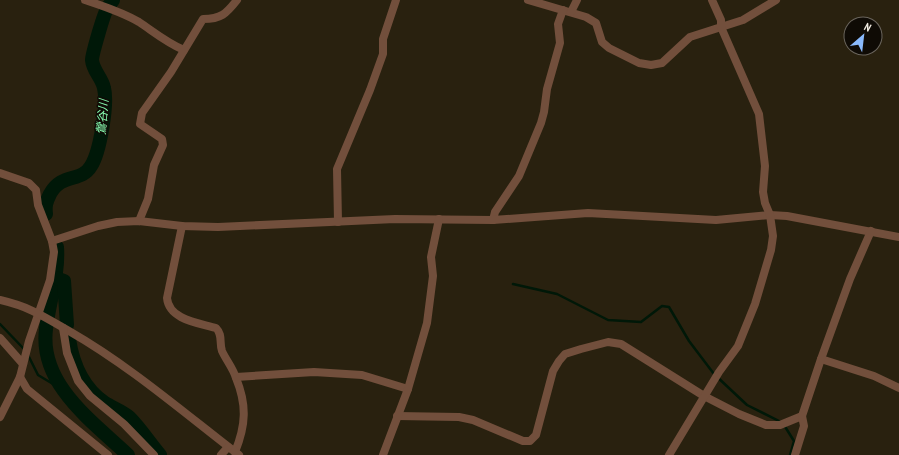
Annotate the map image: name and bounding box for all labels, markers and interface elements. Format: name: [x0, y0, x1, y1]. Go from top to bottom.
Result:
north arrow: [843, 16, 883, 56]
text: N: [862, 20, 874, 35]
water label: 鶯谷川: [93, 96, 111, 136]

